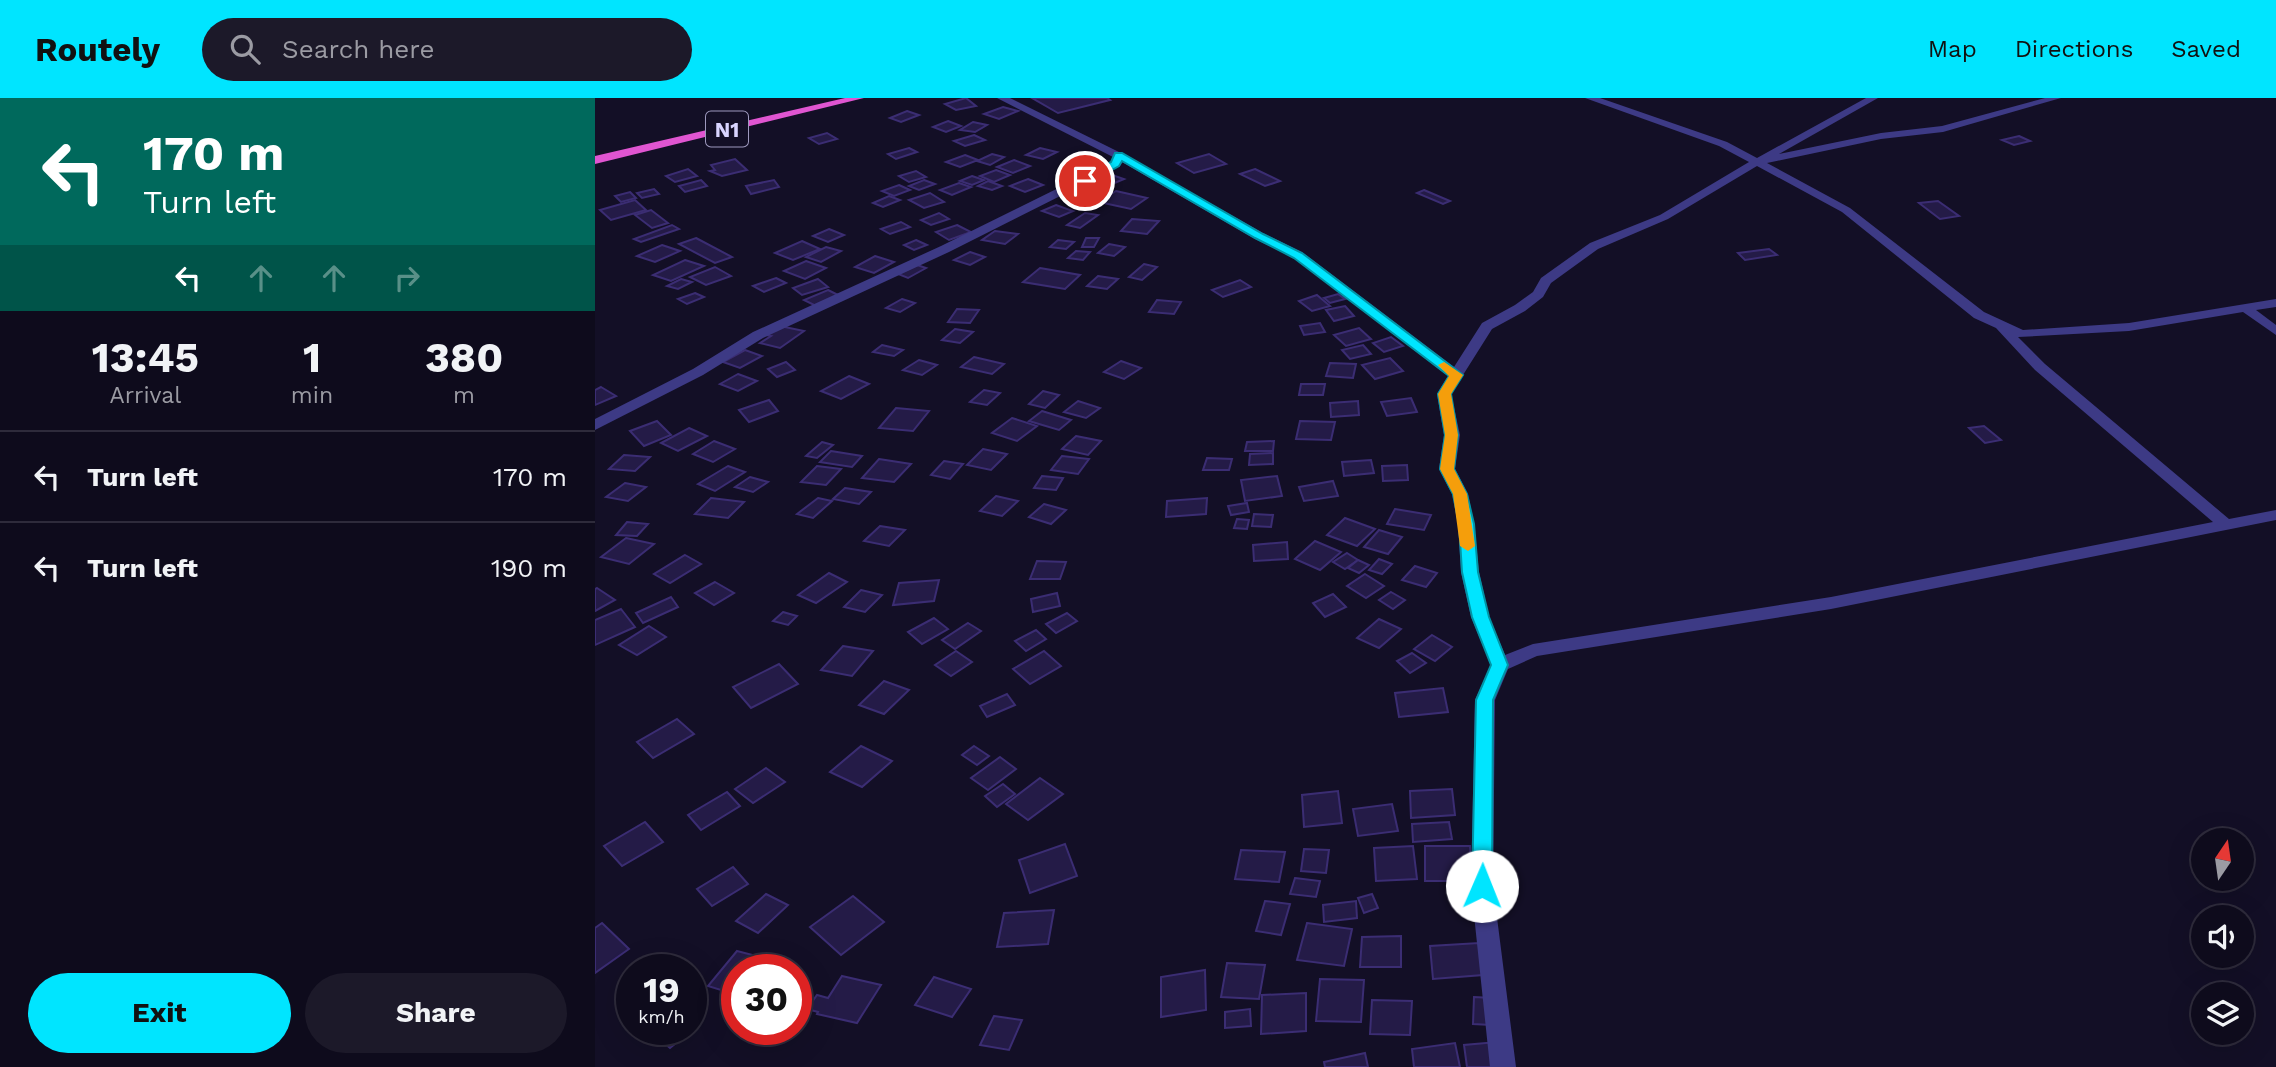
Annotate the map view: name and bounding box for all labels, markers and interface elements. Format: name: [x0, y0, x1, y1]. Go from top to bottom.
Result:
search box: [202, 18, 692, 81]
text: Routely: [35, 30, 160, 69]
icon: search: [226, 30, 264, 68]
text: Search here: [282, 34, 434, 64]
text: Map: [1928, 35, 1977, 63]
text: Directions: [2015, 35, 2133, 63]
text: Saved: [2171, 35, 2241, 63]
road number: N1: [706, 112, 748, 146]
text: 170 m: [143, 124, 284, 182]
icon: left: [28, 126, 119, 217]
pin: [1055, 151, 1115, 211]
icon: arrive: [1066, 162, 1104, 200]
text: Turn left: [143, 183, 276, 221]
icon: left: [169, 259, 207, 297]
icon: ahead: [242, 259, 280, 297]
icon: ahead: [315, 259, 353, 297]
icon: right: [388, 259, 426, 297]
text: 13:45: [92, 333, 199, 382]
text: 1: [303, 333, 321, 382]
text: 380: [425, 333, 503, 382]
text: Arrival: [110, 382, 181, 409]
text: min: [291, 382, 333, 409]
text: m: [453, 382, 475, 409]
icon: left: [28, 458, 66, 496]
text: Turn left: [87, 462, 198, 492]
text: 170 m: [493, 462, 567, 492]
icon: left: [28, 549, 66, 587]
text: Turn left: [87, 553, 198, 583]
text: 190 m: [491, 553, 567, 583]
north arrow: [2191, 828, 2254, 891]
map controls: [2191, 828, 2254, 1045]
position arrow: [1445, 849, 1519, 923]
button: sound: [2191, 905, 2254, 968]
speed limit sign: 30: [721, 954, 812, 1045]
text: 19: [643, 969, 680, 1011]
button: Exit: [28, 973, 291, 1053]
button: Share: [305, 973, 567, 1053]
button: layers: [2191, 982, 2254, 1045]
text: km/h: [638, 1006, 685, 1027]

